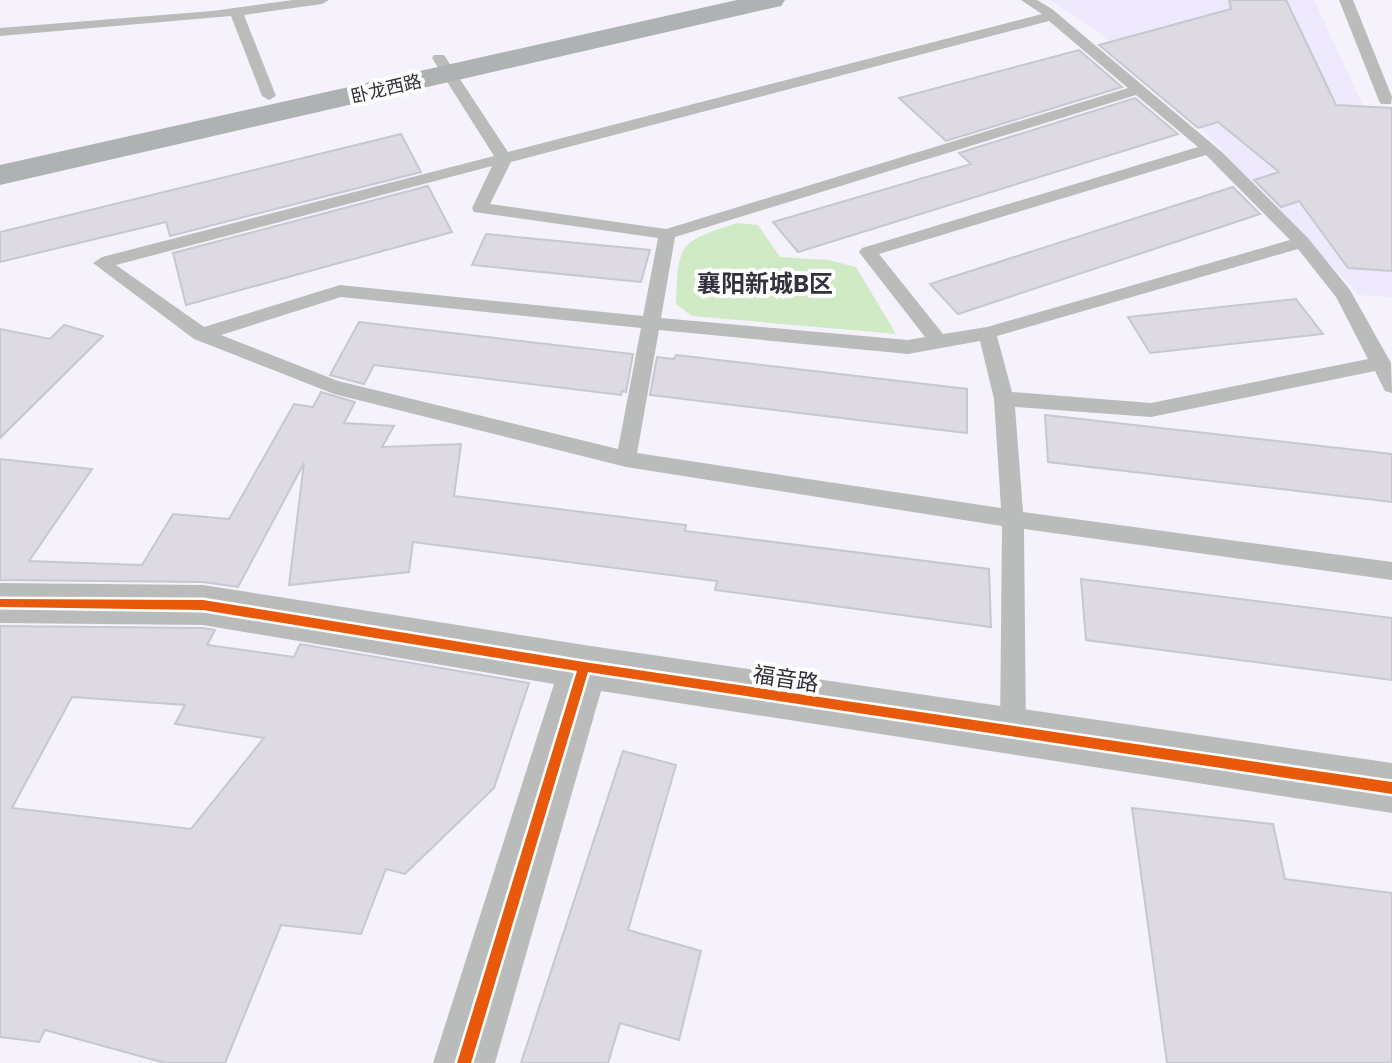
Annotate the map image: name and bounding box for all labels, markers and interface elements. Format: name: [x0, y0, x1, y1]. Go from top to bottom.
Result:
street label: 卧龙西路: [348, 69, 424, 107]
district label: 襄阳新城B区: [697, 268, 833, 297]
street label: 福音路: [751, 660, 821, 696]

